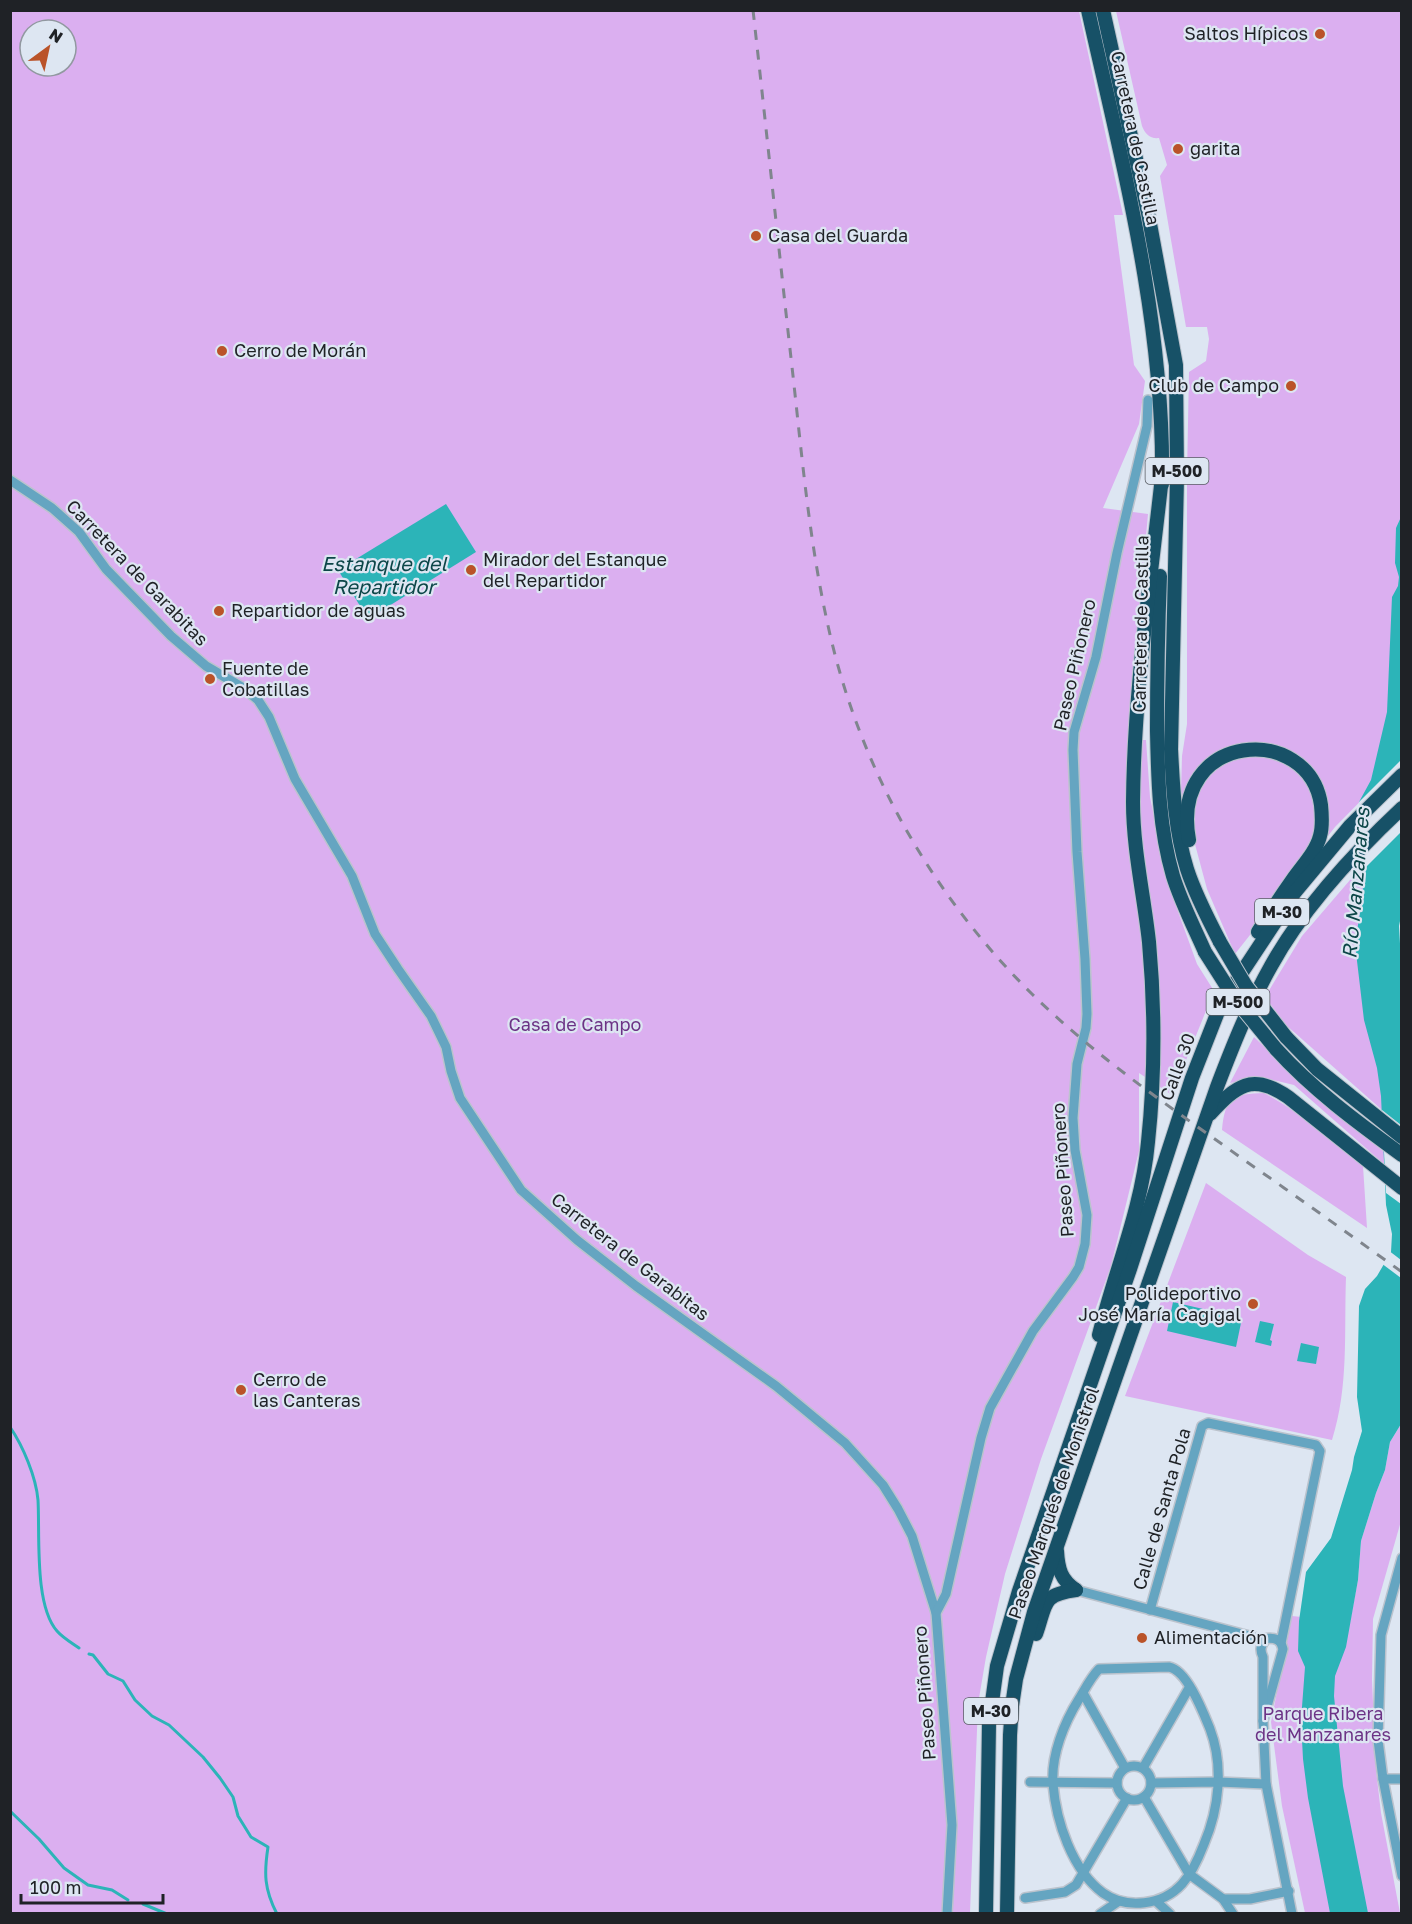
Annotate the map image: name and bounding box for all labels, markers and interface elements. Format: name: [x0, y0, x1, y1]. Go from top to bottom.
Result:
north arrow: [18, 18, 78, 78]
place label: Saltos Hípicos: [1184, 22, 1308, 44]
text: N: [46, 24, 67, 47]
marker: Saltos Hípicos: [1313, 27, 1327, 41]
street label: Carretera de Castilla: [1107, 49, 1165, 227]
place label: garita: [1190, 137, 1240, 159]
marker: garita: [1171, 142, 1185, 156]
place label: Casa del Guarda: [768, 224, 908, 246]
marker: Casa del Guarda: [749, 229, 763, 243]
place label: Cerro de Morán: [234, 339, 366, 361]
marker: Cerro de Morán: [215, 344, 229, 358]
place label: Club de Campo: [1148, 374, 1279, 396]
marker: Club de Campo: [1284, 379, 1298, 393]
road number: M-500: [1146, 458, 1208, 484]
street label: Carretera de Garabitas: [62, 495, 213, 650]
street label: Carretera de Castilla: [1127, 535, 1153, 713]
place label: Mirador del Estanque del Repartidor: [483, 548, 667, 591]
water label: Estanque del Repartidor: [321, 551, 447, 598]
marker: Mirador del Estanque del Repartidor: [464, 563, 478, 577]
street label: Paseo Piñonero: [1048, 597, 1100, 733]
place label: Repartidor de aguas: [231, 599, 405, 621]
marker: Repartidor de aguas: [212, 604, 226, 618]
place label: Fuente de Cobatillas: [222, 657, 309, 700]
marker: Fuente de Cobatillas: [203, 672, 217, 686]
water label: Río Manzanares: [1336, 805, 1374, 960]
road number: M-30: [1255, 899, 1309, 925]
road number: M-500: [1206, 989, 1270, 1015]
park label: Casa de Campo: [509, 1013, 641, 1035]
street label: Calle 30: [1155, 1030, 1199, 1103]
street label: Paseo Piñonero: [1046, 1102, 1078, 1238]
street label: Carretera de Garabitas: [547, 1188, 714, 1325]
place label: Polideportivo José María Cagigal: [1078, 1282, 1241, 1325]
marker: Polideportivo José María Cagigal: [1246, 1297, 1260, 1311]
place label: Cerro de las Canteras: [253, 1368, 360, 1411]
marker: Cerro de las Canteras: [234, 1383, 248, 1397]
street label: Paseo Marqués de Monistrol: [1003, 1383, 1103, 1622]
street label: Calle de Santa Pola: [1127, 1425, 1195, 1592]
street label: Paseo Piñonero: [908, 1625, 940, 1761]
place label: Alimentación: [1154, 1626, 1267, 1648]
marker: Alimentación: [1135, 1631, 1149, 1645]
road number: M-30: [964, 1698, 1018, 1724]
park label: Parque Ribera del Manzanares: [1255, 1702, 1391, 1745]
scale bar: [21, 1867, 164, 1905]
text: 100 m: [30, 1876, 81, 1898]

